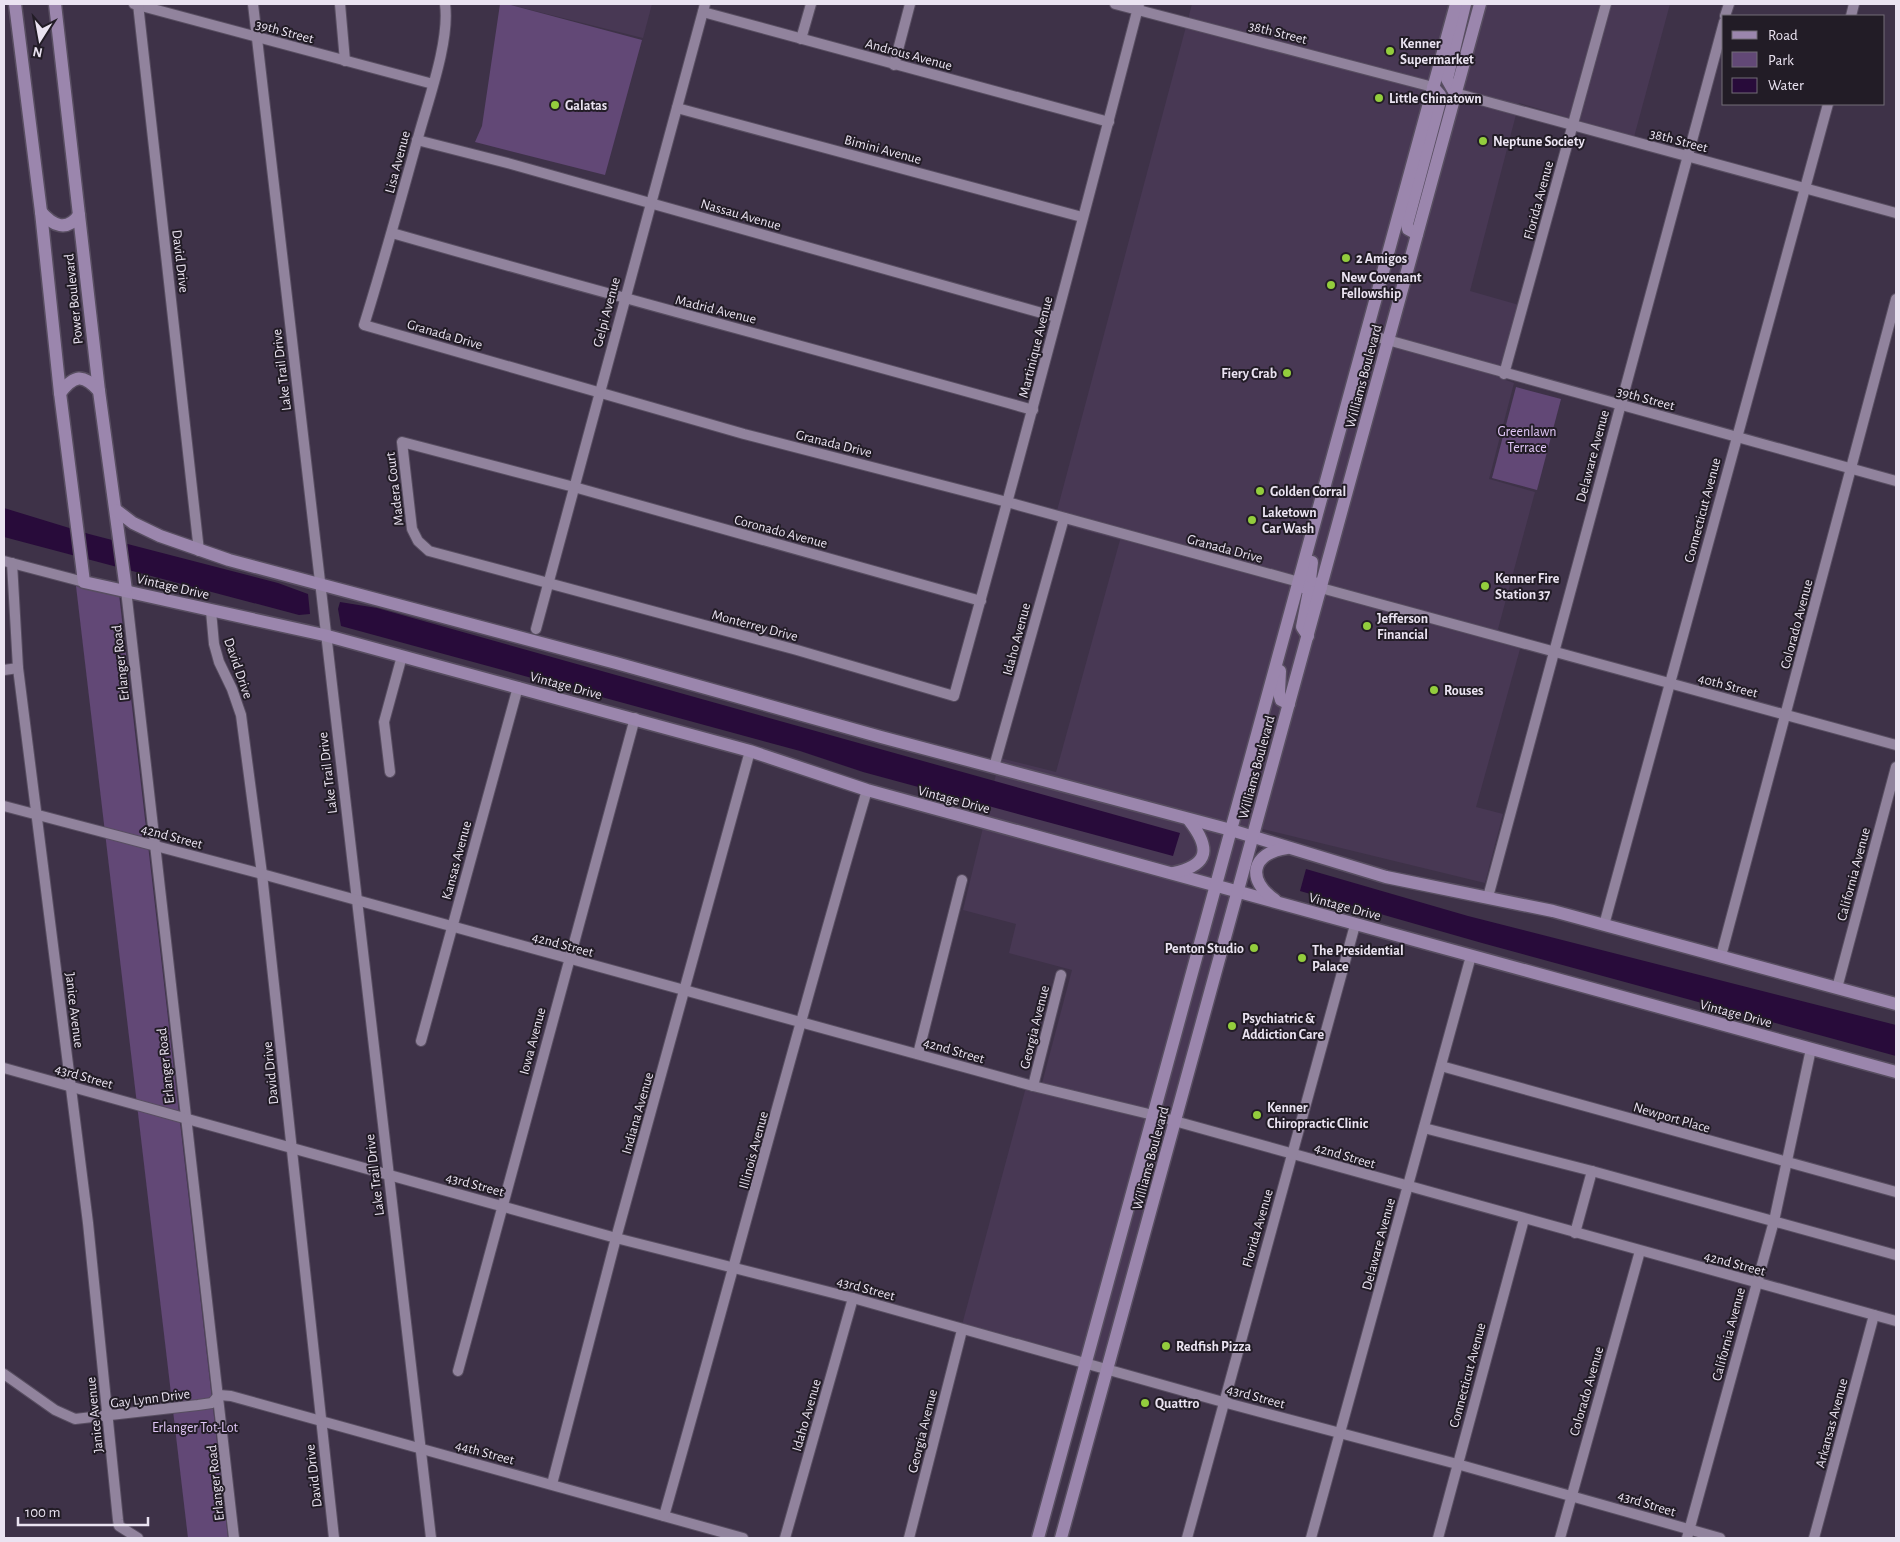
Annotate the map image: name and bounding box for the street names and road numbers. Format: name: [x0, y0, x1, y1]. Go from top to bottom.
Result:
street label: 39th Street: [254, 18, 316, 47]
street label: 38th Street: [1247, 19, 1309, 47]
street label: Androus Avenue: [864, 37, 954, 73]
street label: 38th Street: [1648, 127, 1710, 156]
street label: Lisa Avenue: [383, 130, 413, 195]
street label: Bimini Avenue: [843, 133, 923, 167]
street label: Florida Avenue: [1522, 159, 1556, 241]
street label: Nassau Avenue: [699, 197, 782, 233]
street label: David Drive: [169, 229, 191, 293]
street label: Power Boulevard: [62, 253, 86, 345]
street label: Gelpi Avenue: [591, 276, 623, 349]
street label: Madrid Avenue: [674, 293, 758, 327]
street label: Martinique Avenue: [1017, 295, 1055, 399]
street label: Granada Drive: [405, 318, 484, 352]
street label: Williams Boulevard: [1343, 323, 1384, 429]
street label: Lake Trail Drive: [270, 328, 294, 412]
street label: 39th Street: [1615, 385, 1677, 414]
street label: Delaware Avenue: [1574, 409, 1612, 504]
street label: Granada Drive: [794, 428, 873, 460]
street label: Madera Court: [383, 451, 406, 527]
street label: Connecticut Avenue: [1682, 456, 1724, 564]
street label: Coronado Avenue: [733, 513, 829, 551]
street label: Granada Drive: [1185, 532, 1264, 566]
street label: Vintage Drive: [135, 572, 210, 602]
street label: Colorado Avenue: [1778, 578, 1816, 671]
street label: Idaho Avenue: [1001, 601, 1033, 677]
street label: Monterrey Drive: [710, 608, 799, 644]
street label: Erlanger Road: [110, 624, 132, 701]
street label: David Drive: [221, 636, 255, 701]
street label: Vintage Drive: [528, 670, 603, 702]
street label: 40th Street: [1696, 671, 1760, 701]
street label: Williams Boulevard: [1236, 714, 1277, 820]
street label: Lake Trail Drive: [316, 731, 340, 815]
street label: Vintage Drive: [916, 784, 991, 816]
street label: Kansas Avenue: [440, 819, 474, 901]
street label: 42nd Street: [140, 822, 204, 852]
street label: California Avenue: [1835, 826, 1873, 922]
street label: Vintage Drive: [1307, 891, 1382, 923]
street label: 42nd Street: [531, 930, 595, 960]
street label: Janice Avenue: [62, 972, 86, 1049]
street label: Georgia Avenue: [1018, 984, 1052, 1070]
street label: Vintage Drive: [1698, 998, 1773, 1030]
street label: Iowa Avenue: [517, 1006, 549, 1076]
street label: Erlanger Road: [155, 1027, 177, 1104]
street label: 42nd Street: [922, 1036, 986, 1066]
street label: David Drive: [261, 1041, 281, 1105]
street label: 43rd Street: [53, 1062, 115, 1092]
street label: Indiana Avenue: [620, 1071, 656, 1156]
street label: Newport Place: [1632, 1100, 1712, 1136]
street label: Williams Boulevard: [1130, 1105, 1171, 1211]
street label: Illinois Avenue: [737, 1110, 771, 1191]
street label: Lake Trail Drive: [363, 1133, 387, 1217]
street label: 42nd Street: [1313, 1141, 1377, 1171]
street label: 43rd Street: [444, 1171, 506, 1200]
street label: Florida Avenue: [1240, 1187, 1276, 1269]
street label: Delaware Avenue: [1360, 1197, 1398, 1292]
street label: 42nd Street: [1703, 1249, 1767, 1279]
street label: 43rd Street: [835, 1275, 897, 1304]
street label: California Avenue: [1710, 1286, 1748, 1382]
street label: Connecticut Avenue: [1447, 1321, 1489, 1429]
street label: Colorado Avenue: [1568, 1345, 1606, 1437]
street label: Janice Avenue: [84, 1376, 106, 1453]
street label: Arkansas Avenue: [1813, 1377, 1851, 1470]
street label: Idaho Avenue: [790, 1378, 824, 1453]
street label: 43rd Street: [1225, 1383, 1287, 1412]
street label: Gay Lynn Drive: [110, 1387, 191, 1411]
street label: Georgia Avenue: [906, 1388, 940, 1474]
street label: 44th Street: [454, 1438, 516, 1468]
street label: Erlanger Road: [205, 1444, 227, 1521]
street label: David Drive: [303, 1444, 325, 1508]
street label: 43rd Street: [1616, 1489, 1678, 1520]

